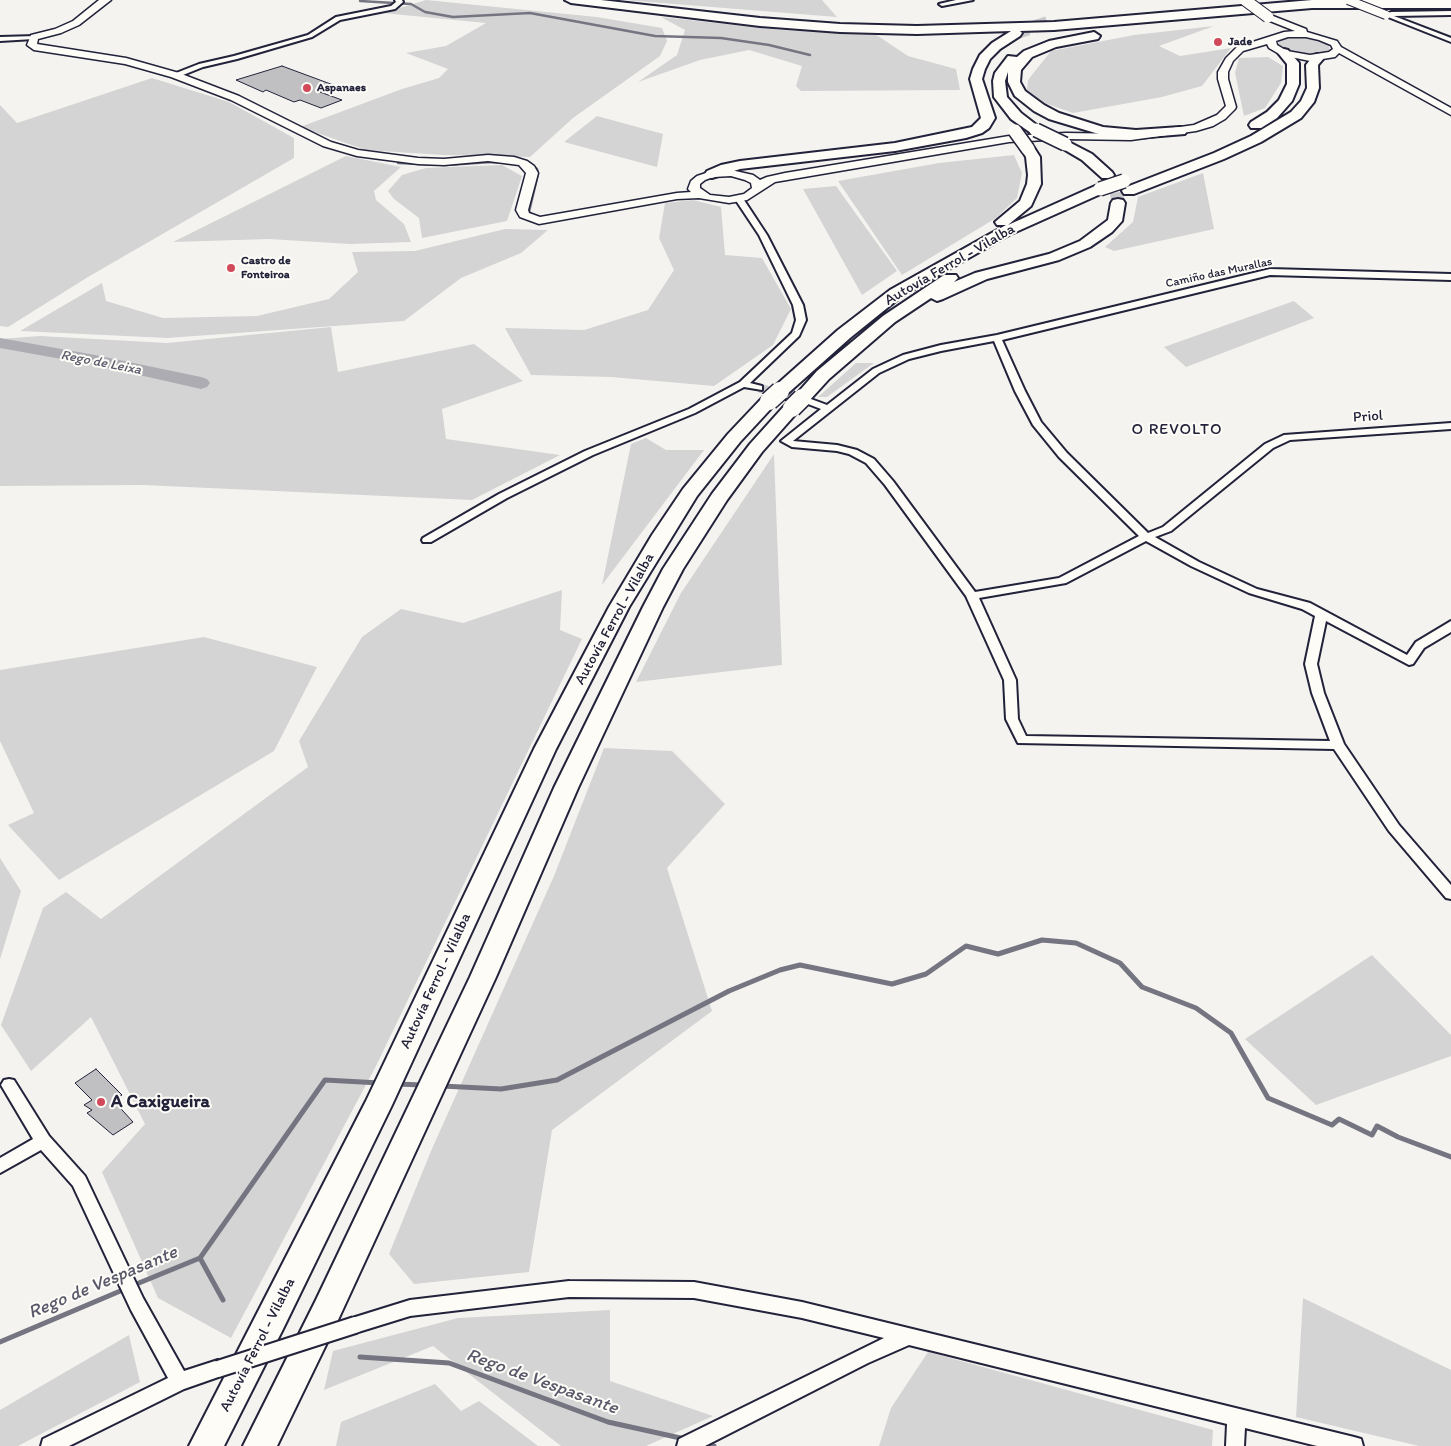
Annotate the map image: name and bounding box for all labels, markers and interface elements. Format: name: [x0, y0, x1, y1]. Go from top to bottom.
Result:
place label: Jade: [1228, 35, 1252, 49]
marker: Jade: [1212, 36, 1224, 48]
place label: Aspanaes: [317, 81, 366, 95]
marker: Aspanaes: [301, 82, 313, 94]
street label: Autovía Ferrol - Vilalba: [882, 220, 1018, 310]
place label: Castro de Fonteiroa: [241, 254, 291, 282]
street label: Camiño das Murallas: [1164, 255, 1274, 291]
marker: Castro de Fonteiroa: [225, 262, 237, 274]
water label: Rego de Leixa: [59, 347, 143, 379]
street label: Priol: [1352, 407, 1384, 427]
district label: O REVOLTO: [1130, 420, 1224, 440]
street label: Autovía Ferrol - Vilalba: [571, 550, 659, 688]
street label: Autovía Ferrol - Vilalba: [397, 910, 475, 1052]
place label: A Caxigueira: [111, 1091, 210, 1113]
marker: A Caxigueira: [95, 1096, 107, 1108]
water label: Rego de Vespasante: [25, 1241, 181, 1325]
street label: Autovía Ferrol - Vilalba: [216, 1275, 300, 1415]
water label: Rego de Vespasante: [463, 1344, 621, 1420]

